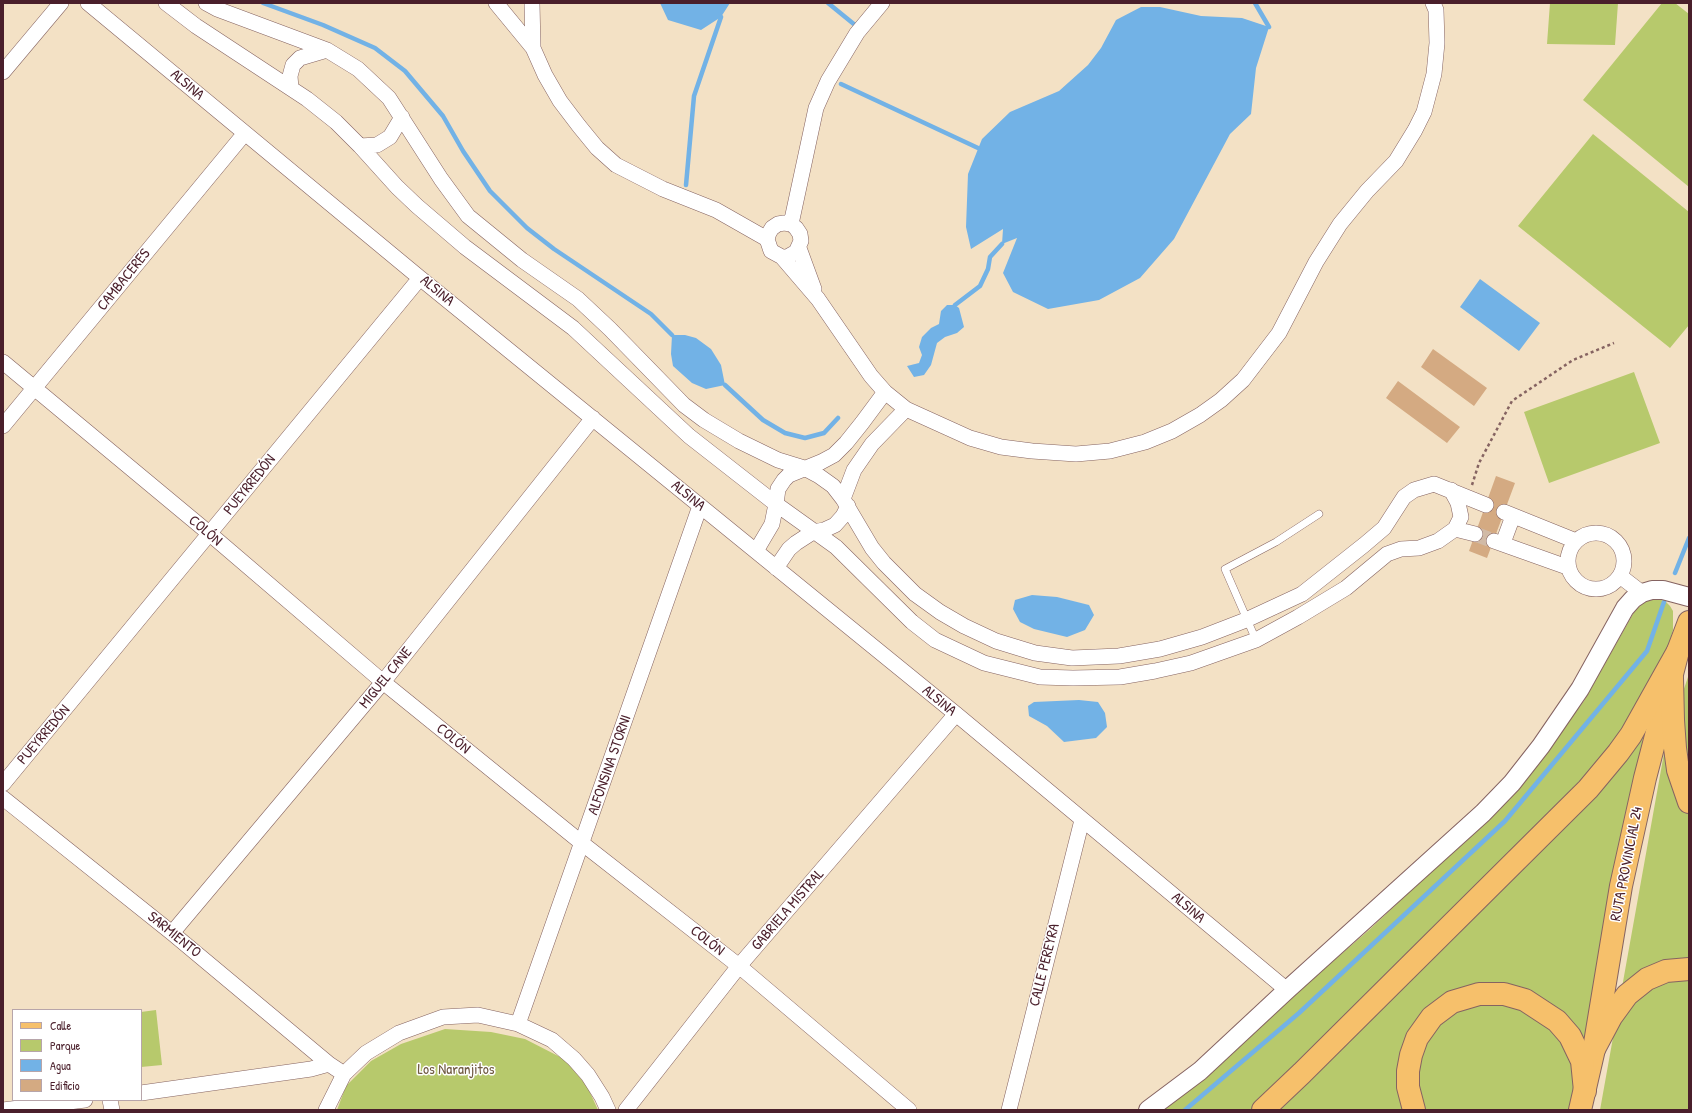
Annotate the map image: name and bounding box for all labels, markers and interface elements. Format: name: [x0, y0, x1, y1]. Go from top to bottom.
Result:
street label: ALSINA: [166, 66, 208, 104]
street label: CAMBACERES: [94, 245, 154, 315]
street label: ALSINA: [416, 272, 458, 310]
street label: PUEYRREDÓN: [220, 451, 280, 519]
street label: ALSINA: [667, 477, 709, 515]
street label: COLÓN: [184, 512, 226, 550]
street label: MIGUEL CANE: [356, 644, 416, 712]
street label: ALSINA: [918, 682, 960, 720]
street label: PUEYRREDÓN: [14, 701, 74, 769]
street label: ALFONSINA STORNI: [584, 713, 636, 817]
street label: COLÓN: [432, 720, 474, 758]
street label: RUTA PROVINCIAL 24: [1607, 805, 1647, 923]
street label: GABRIELA MISTRAL: [748, 866, 828, 954]
street label: ALSINA: [1167, 889, 1209, 927]
street label: SARMIENTO: [144, 908, 204, 962]
street label: COLÓN: [686, 922, 728, 960]
street label: CALLE PEREYRA: [1026, 922, 1064, 1008]
legend: [12, 1009, 142, 1101]
text: Calle: [50, 1017, 71, 1034]
text: Parque: [50, 1037, 80, 1054]
text: Agua: [50, 1057, 71, 1074]
park label: Los Naranjitos: [417, 1061, 495, 1079]
text: Edificio: [50, 1077, 80, 1094]

